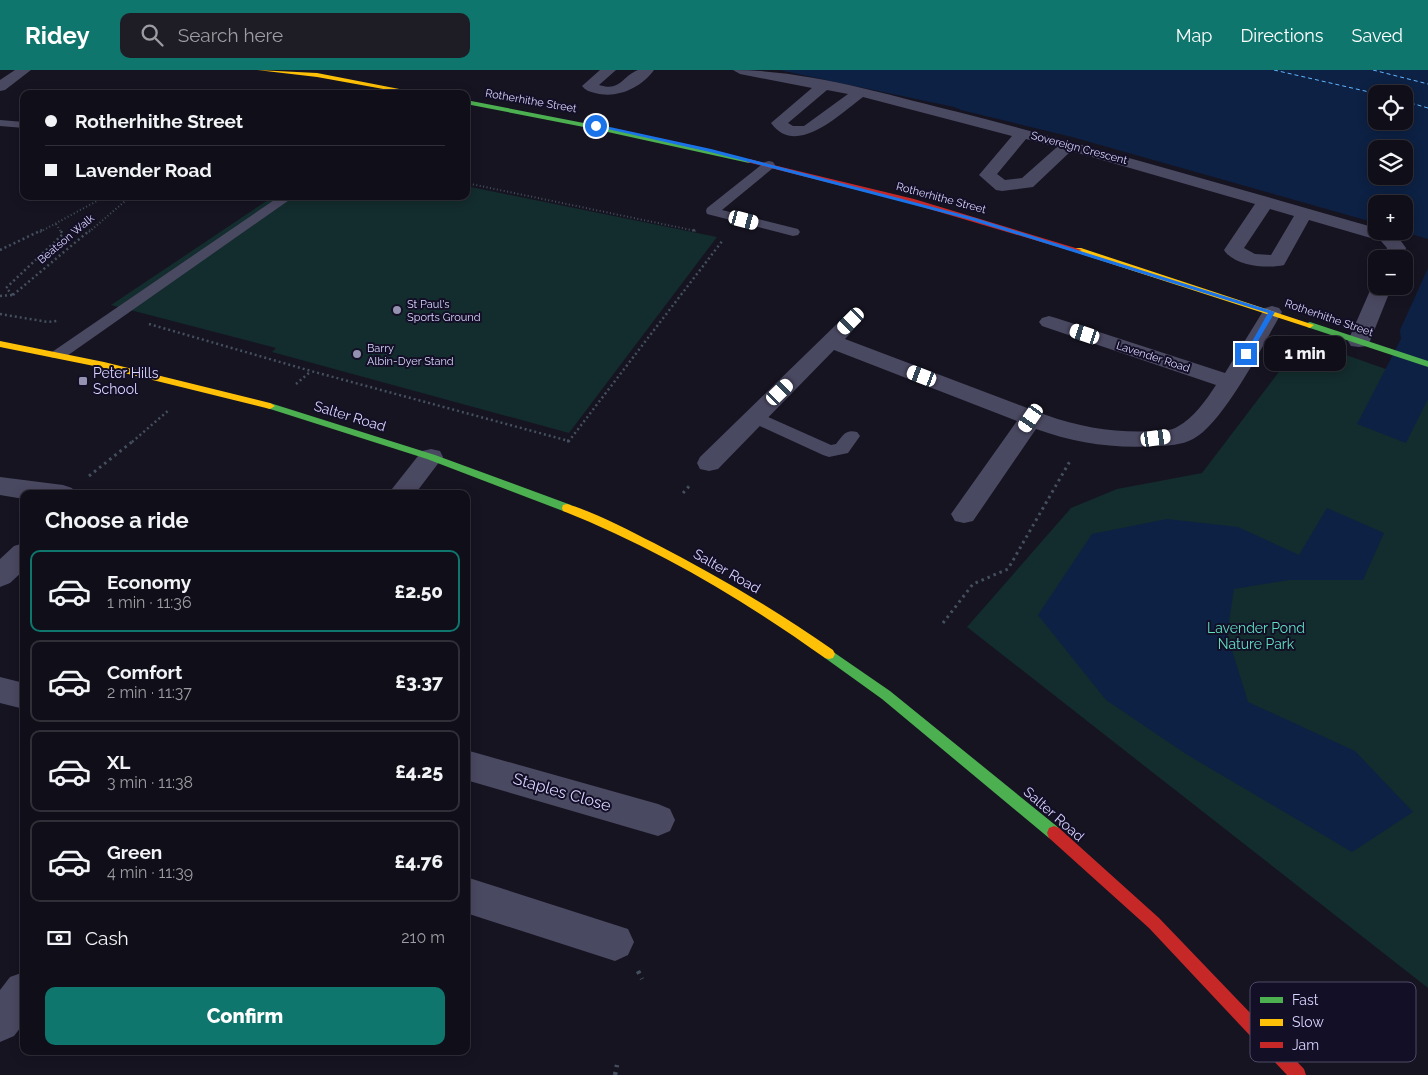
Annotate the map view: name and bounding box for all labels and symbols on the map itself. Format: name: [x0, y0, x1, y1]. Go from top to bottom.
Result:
street label: Rotherhithe Street: [484, 87, 578, 115]
route start: [585, 115, 607, 137]
street label: Sovereign Crescent: [1029, 129, 1129, 167]
street label: Rotherhithe Street: [895, 180, 988, 216]
car: [727, 209, 760, 231]
street label: Beatson Walk: [35, 211, 97, 266]
street label: Rotherhithe Street: [1283, 297, 1375, 339]
place label: St Paul's Sports Ground: [407, 298, 481, 324]
marker: St Paul's Sports Ground: [391, 304, 403, 316]
car: [835, 305, 866, 337]
car: [1068, 322, 1101, 346]
callout: 1 min: [1264, 336, 1346, 372]
street label: Lavender Road: [1114, 339, 1192, 375]
place label: Barry Albin-Dyer Stand: [367, 342, 454, 368]
route end: [1235, 343, 1257, 365]
marker: Barry Albin-Dyer Stand: [351, 348, 363, 360]
car: [905, 364, 938, 388]
place label: Peter Hills School: [93, 365, 159, 397]
marker: Peter Hills School: [77, 375, 89, 387]
car: [763, 376, 796, 408]
street label: Salter Road: [312, 397, 388, 435]
car: [1016, 401, 1045, 435]
car: [1140, 428, 1171, 448]
street label: Salter Road: [691, 545, 763, 597]
park label: Lavender Pond Nature Park: [1207, 620, 1305, 652]
street label: Staples Close: [511, 769, 613, 815]
street label: Salter Road: [1021, 784, 1087, 844]
legend: [1250, 982, 1416, 1062]
text: Fast: [1292, 992, 1319, 1008]
text: Slow: [1292, 1014, 1324, 1030]
text: Jam: [1292, 1037, 1319, 1053]

